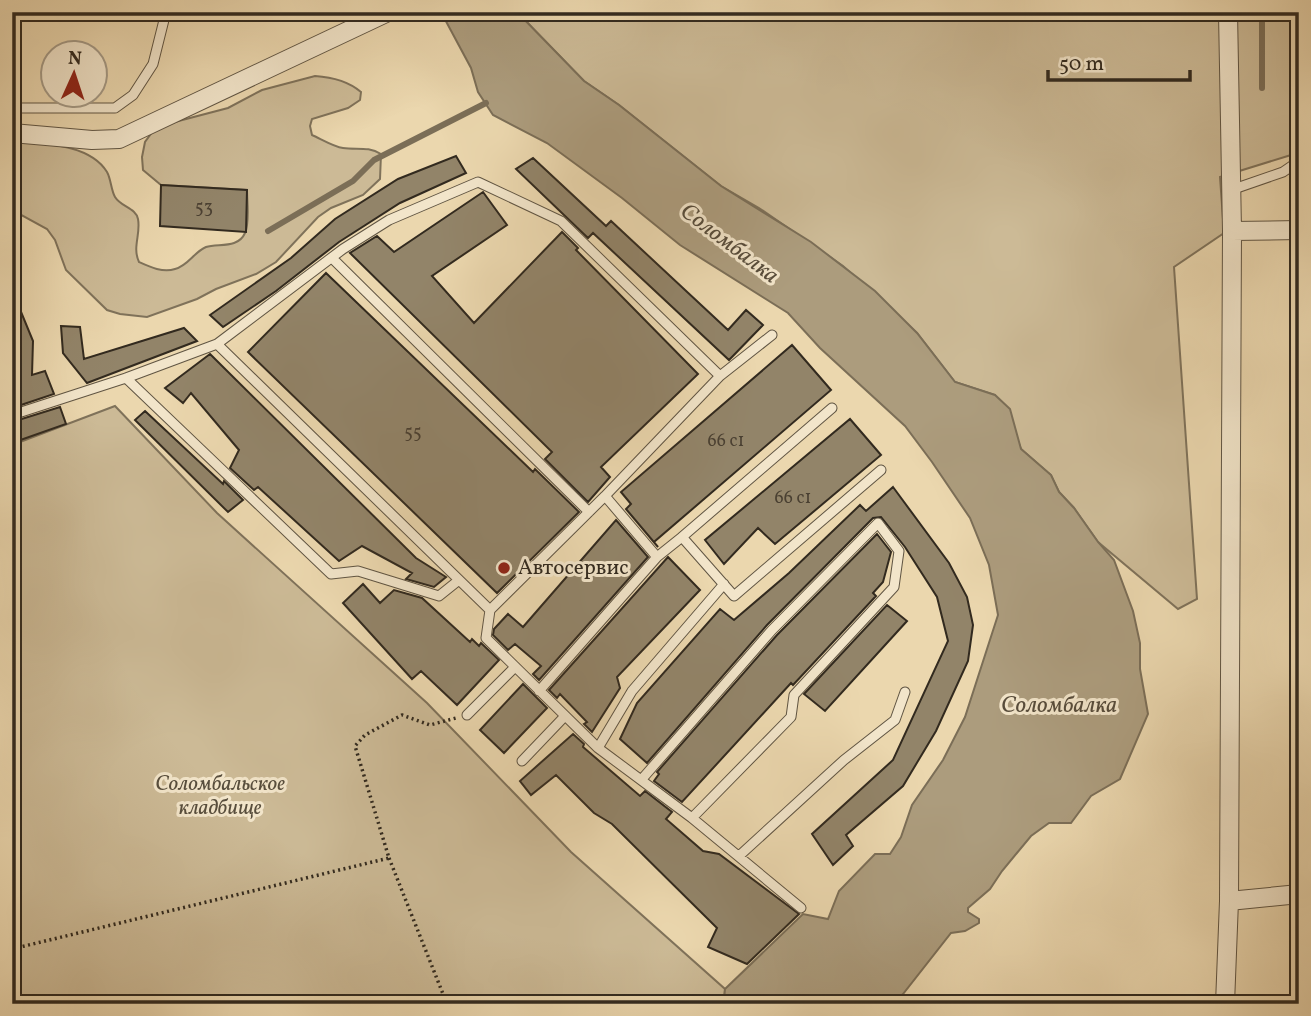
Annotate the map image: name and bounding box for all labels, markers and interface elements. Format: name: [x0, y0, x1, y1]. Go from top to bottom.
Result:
north arrow: [38, 38, 108, 108]
scale bar: [1048, 38, 1190, 82]
text: N: [67, 46, 83, 72]
text: 50 m: [1059, 50, 1104, 79]
house number: 53: [195, 196, 213, 221]
water label: Соломбалка: [673, 196, 785, 292]
house number: 55: [404, 421, 422, 446]
house number: 66 с1: [708, 429, 744, 454]
house number: 66 с1: [775, 486, 811, 511]
place label: Автосервис: [518, 554, 629, 583]
marker: Автосервис: [496, 560, 512, 576]
water label: Соломбалка: [1001, 690, 1117, 722]
park label: Соломбальское кладбище: [155, 770, 285, 823]

